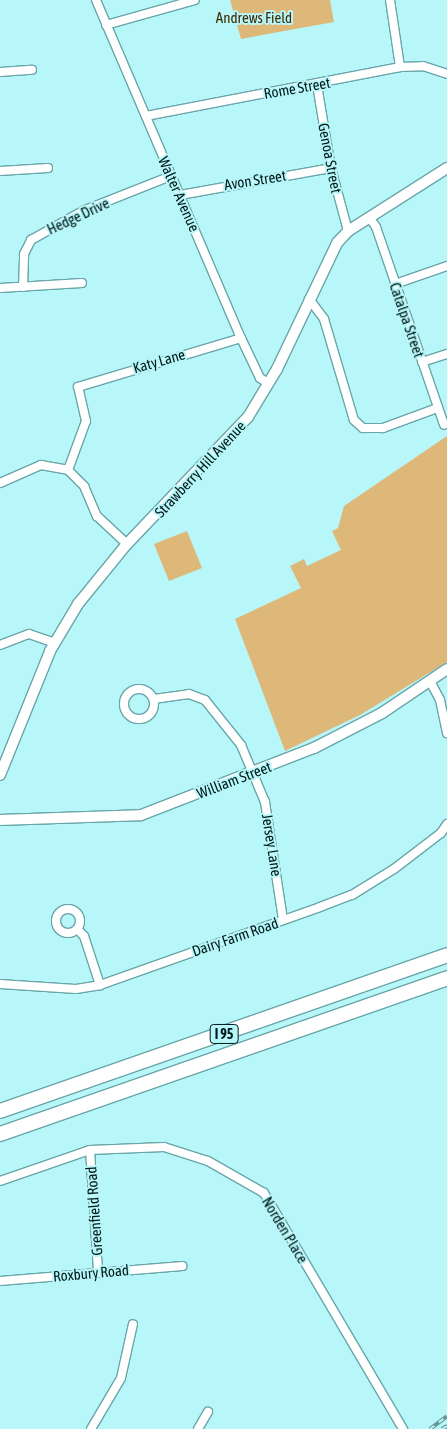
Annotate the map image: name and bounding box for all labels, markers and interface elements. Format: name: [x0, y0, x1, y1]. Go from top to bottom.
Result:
park label: Andrews Field: [216, 9, 292, 27]
street label: Rome Street: [262, 73, 332, 103]
street label: Genoa Street: [314, 121, 346, 195]
street label: Walter Avenue: [154, 154, 204, 234]
street label: Avon Street: [223, 166, 287, 194]
street label: Hedge Drive: [44, 194, 112, 238]
street label: Catalpa Street: [386, 280, 428, 360]
street label: Katy Lane: [131, 345, 187, 377]
street label: Strawberry Hill Avenue: [151, 417, 249, 521]
street label: William Street: [194, 758, 274, 802]
street label: Jersey Lane: [258, 812, 286, 878]
street label: Dairy Farm Road: [189, 914, 281, 960]
road number: I 95: [209, 1022, 239, 1046]
street label: Greenfield Road: [82, 1166, 106, 1256]
street label: Norden Place: [258, 1194, 312, 1266]
street label: Roxbury Road: [52, 1261, 130, 1285]

